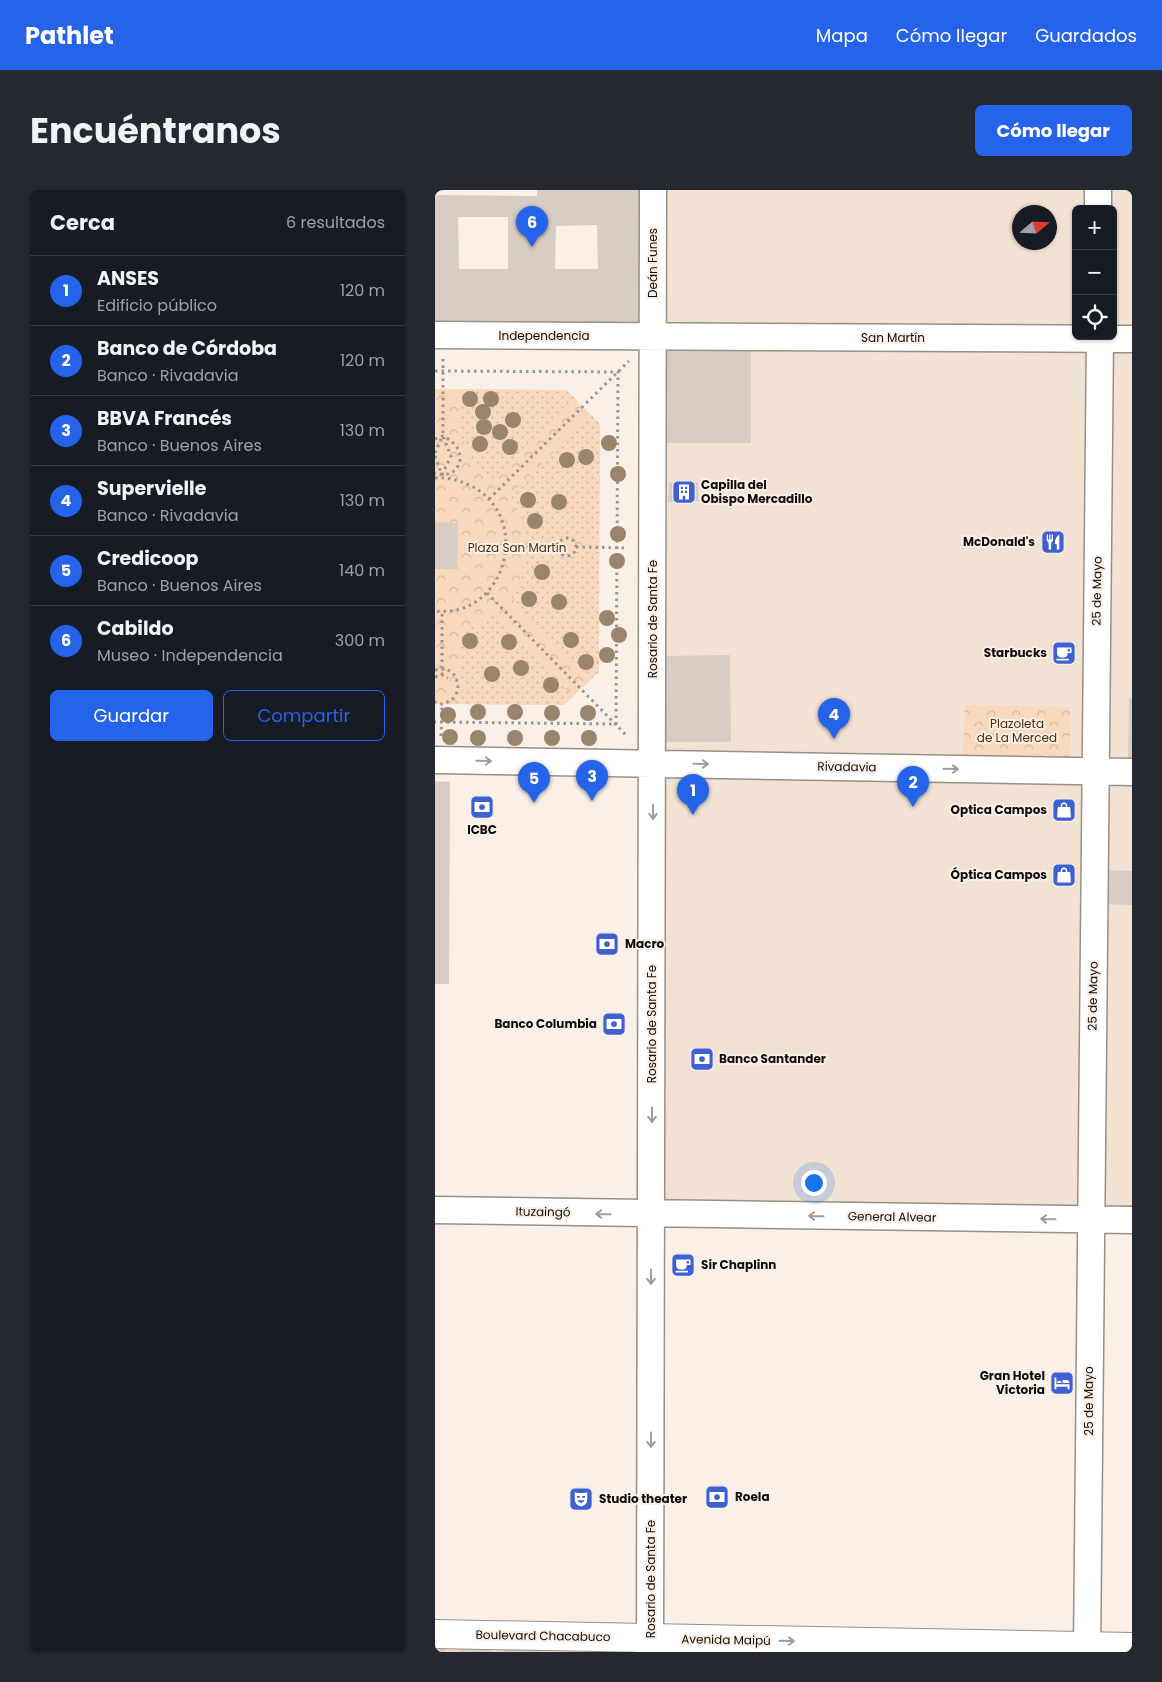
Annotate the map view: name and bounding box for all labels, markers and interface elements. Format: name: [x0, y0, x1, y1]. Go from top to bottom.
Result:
text: Pathlet: [25, 19, 114, 52]
text: Mapa: [816, 23, 868, 48]
text: Cómo llegar: [896, 23, 1007, 48]
text: Guardados: [1035, 23, 1137, 48]
button: Cómo llegar: [975, 105, 1132, 156]
text: Encuéntranos: [30, 106, 281, 155]
north arrow: [1012, 205, 1057, 250]
map controls: [1072, 205, 1117, 340]
button: +: [1072, 205, 1117, 250]
pin: 6: [516, 206, 548, 247]
text: Cerca: [50, 208, 115, 237]
text: 6 resultados: [286, 211, 385, 234]
street label: Deán Funes: [644, 228, 661, 298]
button: −: [1072, 250, 1117, 295]
text: ANSES: [97, 265, 159, 292]
text: 1: [63, 279, 69, 302]
text: 120 m: [340, 279, 385, 302]
text: Edificio público: [97, 294, 217, 317]
button: locate: [1072, 295, 1117, 340]
street label: Independencia: [499, 327, 590, 344]
street label: San Martín: [861, 329, 925, 346]
text: Banco de Córdoba: [97, 335, 277, 362]
text: 2: [61, 349, 71, 372]
text: 120 m: [340, 349, 385, 372]
text: Banco · Rivadavia: [97, 364, 239, 387]
text: BBVA Francés: [97, 405, 232, 432]
text: 3: [61, 419, 71, 442]
text: 130 m: [340, 419, 385, 442]
text: Banco · Buenos Aires: [97, 434, 262, 457]
text: Supervielle: [97, 475, 206, 502]
place label: Capilla del Obispo Mercadillo: [701, 476, 813, 507]
building icon: Capilla del Obispo Mercadillo: [671, 479, 697, 505]
text: 4: [61, 489, 71, 512]
text: 130 m: [340, 489, 385, 512]
text: Banco · Rivadavia: [97, 504, 239, 527]
restaurant icon: McDonald's: [1040, 529, 1066, 555]
place label: McDonald's: [963, 533, 1035, 550]
park label: Plaza San Martín: [468, 539, 566, 556]
text: Credicoop: [97, 545, 198, 572]
street label: 25 de Mayo: [1087, 556, 1106, 626]
text: 5: [61, 559, 71, 582]
text: 140 m: [339, 559, 385, 582]
street label: Rosario de Santa Fe: [644, 560, 661, 678]
text: Banco · Buenos Aires: [97, 574, 262, 597]
text: Cabildo: [97, 615, 174, 642]
text: 6: [61, 629, 71, 652]
text: 300 m: [335, 629, 385, 652]
cafe icon: Starbucks: [1051, 640, 1077, 666]
text: Museo · Independencia: [97, 644, 283, 667]
place label: Starbucks: [984, 644, 1047, 661]
button: Guardar: [50, 690, 213, 741]
button: Compartir: [223, 690, 385, 741]
pin: 4: [818, 698, 850, 739]
park label: Plazoleta de La Merced: [977, 715, 1057, 746]
one-way arrow: [475, 756, 491, 765]
street label: Rivadavia: [817, 757, 877, 776]
one-way arrow: [693, 759, 709, 769]
pin: 3: [576, 760, 608, 801]
pin: 5: [518, 762, 550, 803]
one-way arrow: [943, 764, 959, 774]
pin: 2: [897, 766, 929, 807]
pin: 1: [677, 774, 709, 815]
bank icon: ICBC: [469, 794, 495, 820]
shop icon: Optica Campos: [1051, 797, 1077, 823]
place label: Optica Campos: [951, 801, 1047, 818]
one-way arrow: [648, 804, 658, 820]
place label: ICBC: [467, 821, 497, 838]
shop icon: Óptica Campos: [1051, 862, 1077, 888]
place label: Óptica Campos: [951, 866, 1047, 883]
bank icon: Macro: [594, 931, 620, 957]
place label: Macro: [625, 935, 665, 952]
street label: 25 de Mayo: [1083, 961, 1102, 1031]
street label: Rosario de Santa Fe: [643, 965, 660, 1083]
bank icon: Banco Columbia: [601, 1011, 627, 1037]
place label: Banco Columbia: [494, 1015, 597, 1032]
bank icon: Banco Santander: [689, 1046, 715, 1072]
place label: Banco Santander: [719, 1050, 826, 1067]
one-way arrow: [647, 1106, 657, 1122]
your location: [801, 1170, 827, 1196]
street label: Ituzaingó: [515, 1203, 571, 1220]
street label: General Alvear: [848, 1207, 937, 1226]
one-way arrow: [595, 1209, 611, 1218]
one-way arrow: [808, 1211, 824, 1221]
one-way arrow: [1041, 1214, 1057, 1224]
cafe icon: Sir Chaplinn: [670, 1252, 696, 1278]
place label: Sir Chaplinn: [701, 1256, 776, 1273]
one-way arrow: [646, 1268, 656, 1285]
street label: 25 de Mayo: [1080, 1366, 1097, 1436]
place label: Gran Hotel Victoria: [980, 1367, 1045, 1398]
hotel icon: Gran Hotel Victoria: [1049, 1370, 1075, 1396]
one-way arrow: [646, 1431, 656, 1447]
bank icon: Roela: [704, 1484, 730, 1510]
theatre icon: Studio theater: [568, 1486, 594, 1512]
place label: Roela: [735, 1488, 770, 1505]
place label: Studio theater: [599, 1490, 687, 1507]
street label: Rosario de Santa Fe: [642, 1520, 659, 1638]
street label: Boulevard Chacabuco: [475, 1626, 611, 1645]
street label: Avenida Maipú: [681, 1630, 771, 1649]
one-way arrow: [778, 1636, 794, 1646]

